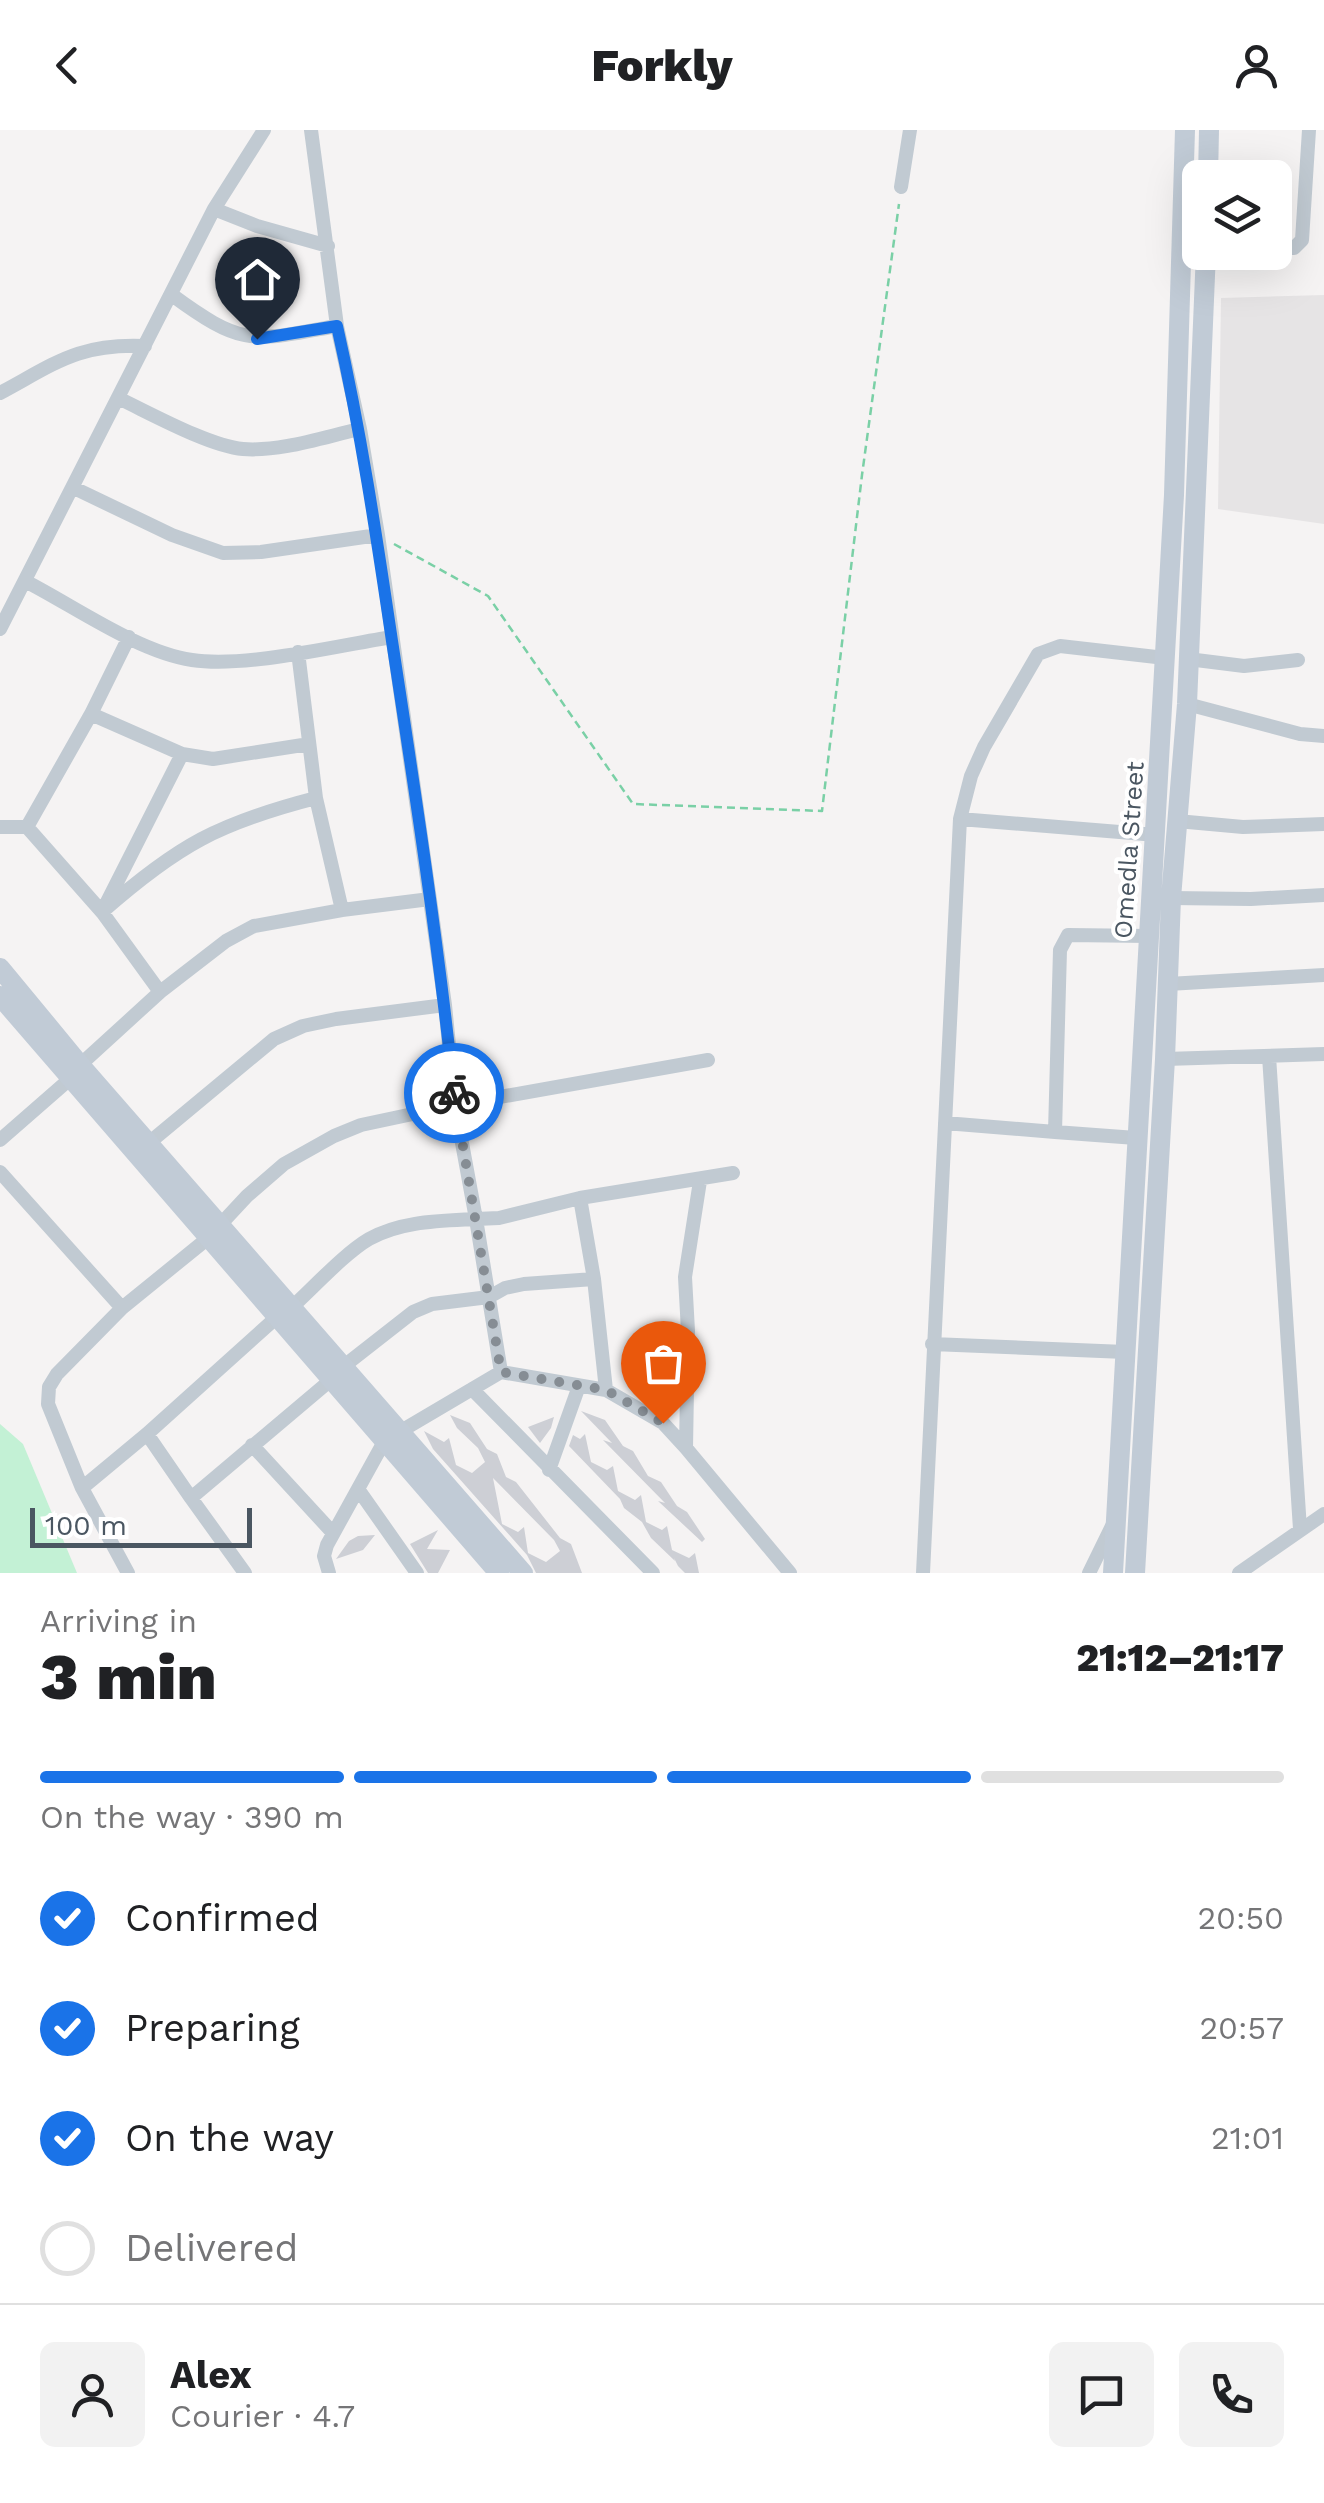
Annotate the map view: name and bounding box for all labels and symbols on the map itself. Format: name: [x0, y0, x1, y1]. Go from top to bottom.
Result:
pin: [215, 237, 300, 340]
street label: Omedla Street: [1108, 760, 1150, 940]
courier: [404, 1043, 504, 1143]
pin: [621, 1321, 706, 1424]
scale bar: [30, 1503, 252, 1548]

